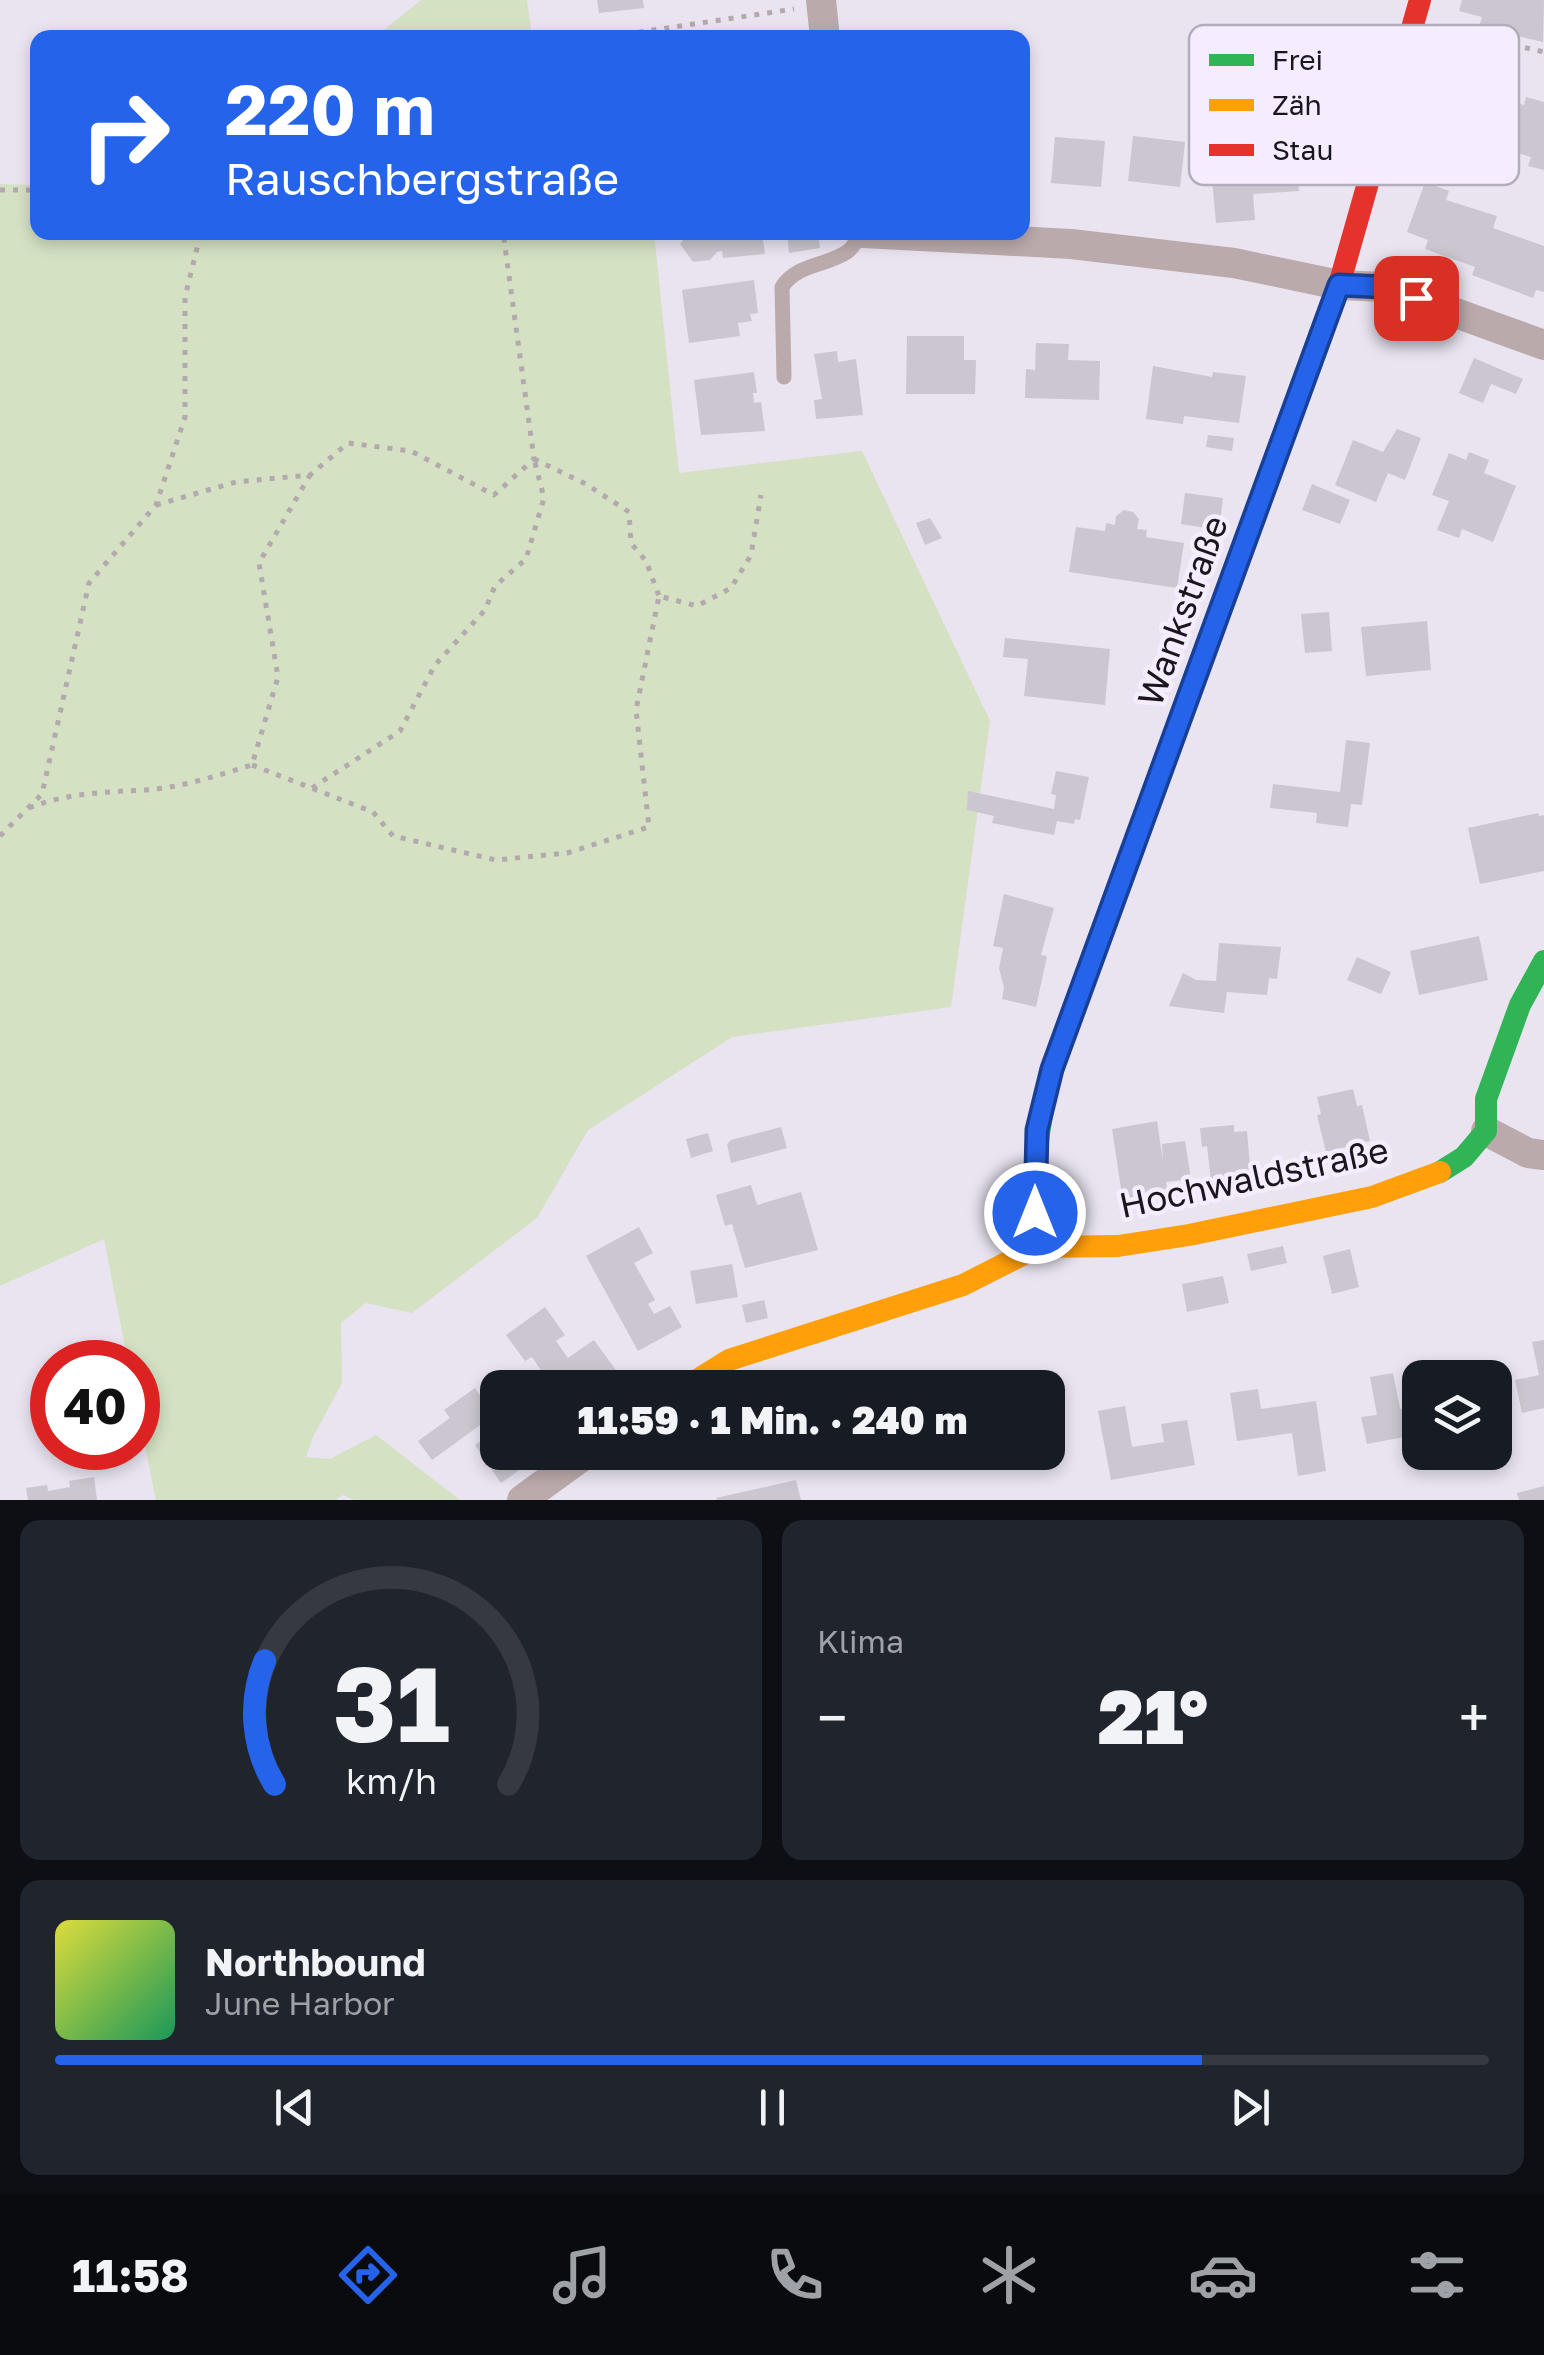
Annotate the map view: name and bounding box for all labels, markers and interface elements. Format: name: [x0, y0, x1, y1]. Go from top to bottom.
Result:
legend: [1189, 25, 1519, 185]
text: Frei: [1272, 43, 1323, 76]
text: 220 m: [225, 66, 435, 150]
icon: right: [60, 70, 190, 200]
text: Zäh: [1272, 88, 1322, 121]
text: Stau: [1272, 133, 1333, 166]
text: Rauschbergstraße: [225, 151, 619, 205]
pin: [1374, 256, 1459, 341]
icon: arrive: [1389, 271, 1444, 326]
street label: Wankstraße: [1128, 510, 1236, 712]
street label: Hochwaldstraße: [1115, 1128, 1392, 1226]
position arrow: [983, 1161, 1087, 1265]
speed limit sign: 40: [30, 1340, 160, 1470]
map controls: [1402, 1360, 1512, 1470]
button: layers: [1402, 1360, 1512, 1470]
text: 11:59 · 1 Min. · 240 m: [578, 1397, 967, 1442]
text: Klima: [817, 1622, 904, 1660]
text: 31: [332, 1640, 450, 1765]
text: 21°: [1098, 1670, 1208, 1761]
text: −: [817, 1684, 847, 1750]
text: +: [1459, 1684, 1489, 1750]
text: km/h: [346, 1759, 436, 1802]
text: Northbound: [205, 1939, 426, 1984]
text: June Harbor: [205, 1984, 395, 2022]
icon: previous: [267, 2080, 322, 2135]
icon: pause: [745, 2080, 800, 2135]
icon: next: [1223, 2080, 1278, 2135]
icon: directions: [333, 2240, 403, 2310]
icon: music: [547, 2240, 617, 2310]
icon: phone: [760, 2240, 830, 2310]
icon: climate: [974, 2240, 1044, 2310]
icon: car: [1188, 2240, 1258, 2310]
icon: filters: [1402, 2240, 1472, 2310]
text: 11:58: [72, 2248, 189, 2302]

